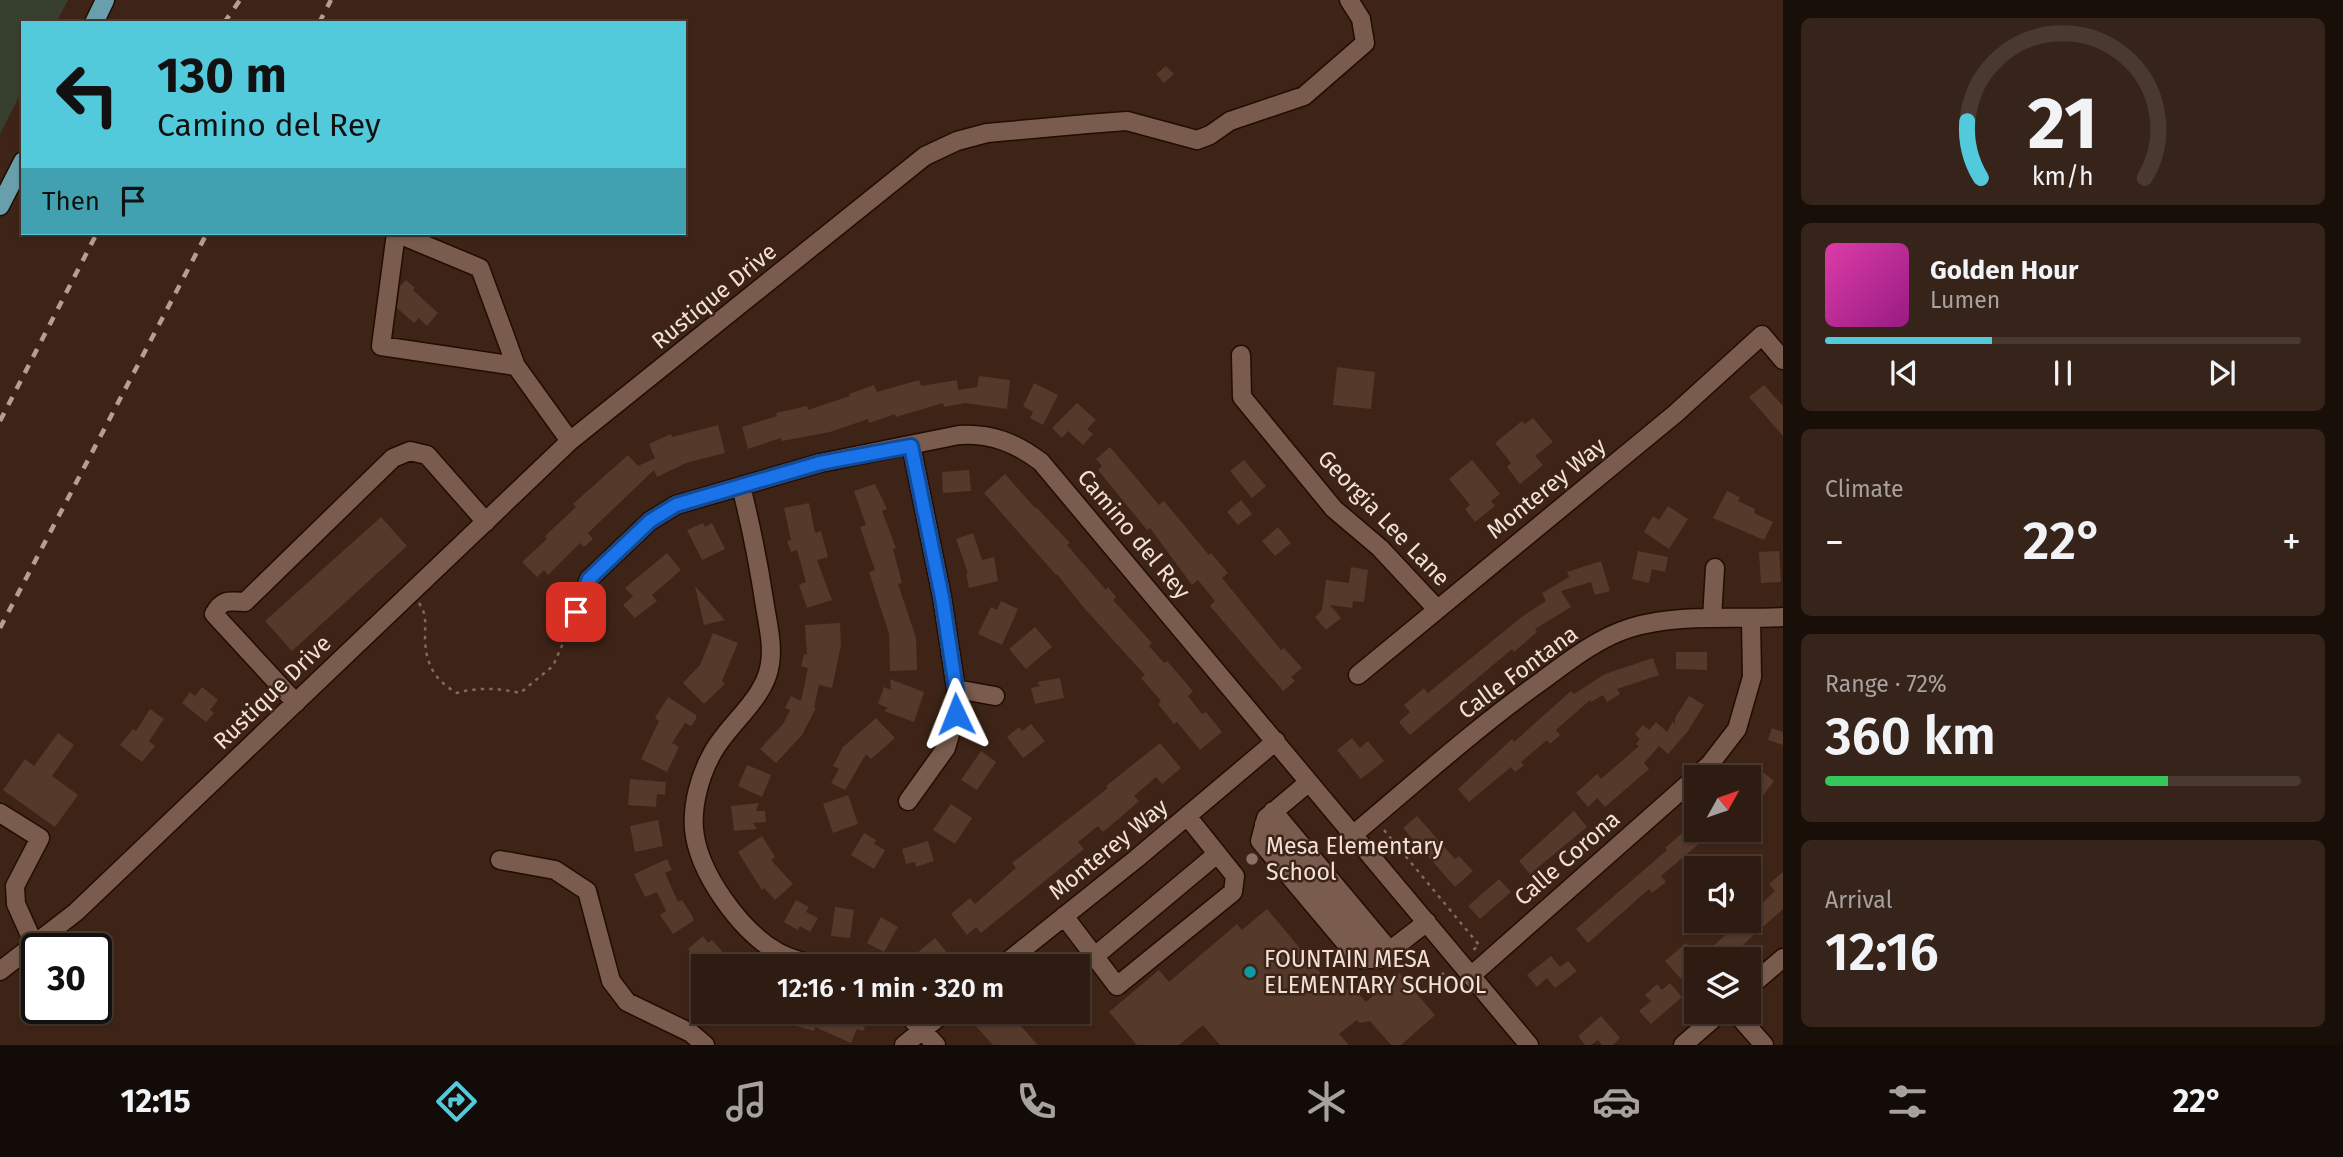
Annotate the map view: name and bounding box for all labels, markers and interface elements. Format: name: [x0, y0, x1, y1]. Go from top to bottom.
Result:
text: 130 m: [157, 46, 287, 105]
icon: left: [42, 49, 133, 140]
text: 21: [2028, 80, 2098, 167]
text: Camino del Rey: [157, 106, 381, 144]
text: km/h: [2032, 162, 2094, 192]
icon: arrive: [114, 182, 152, 220]
text: Then: [42, 186, 100, 217]
street label: Rustique Drive: [646, 237, 782, 355]
text: Golden Hour: [1930, 255, 2078, 286]
text: Lumen: [1930, 286, 2000, 314]
icon: previous: [1885, 354, 1923, 392]
icon: pause: [2044, 354, 2082, 392]
icon: next: [2203, 354, 2241, 392]
street label: Monterey Way: [1481, 431, 1612, 545]
street label: Georgia Lee Lane: [1312, 444, 1456, 592]
street label: Camino del Rey: [1072, 463, 1197, 605]
text: Climate: [1825, 475, 1904, 503]
text: 22°: [2023, 510, 2103, 573]
text: −: [1825, 519, 1844, 565]
text: +: [2282, 519, 2301, 565]
pin: [546, 582, 606, 642]
icon: arrive: [557, 593, 595, 631]
street label: Calle Fontana: [1453, 619, 1583, 725]
street label: Rustique Drive: [207, 629, 337, 755]
text: Range · 72%: [1825, 670, 1947, 698]
position arrow: [919, 677, 993, 751]
text: 360 km: [1825, 705, 1996, 768]
north arrow: [1684, 765, 1760, 842]
map controls: [1684, 765, 1761, 1024]
street label: Monterey Way: [1043, 792, 1174, 906]
street label: Calle Corona: [1509, 805, 1625, 911]
place label: Mesa Elementary School: [1266, 832, 1444, 886]
marker: Mesa Elementary School: [1244, 851, 1260, 867]
button: sound: [1684, 856, 1761, 933]
text: Arrival: [1825, 886, 1892, 914]
text: 12:16: [1825, 921, 1939, 984]
speed limit sign: 30: [21, 933, 112, 1024]
place label: FOUNTAIN MESA ELEMENTARY SCHOOL: [1264, 945, 1486, 999]
button: layers: [1684, 947, 1761, 1024]
marker: FOUNTAIN MESA ELEMENTARY SCHOOL: [1242, 964, 1258, 980]
text: 12:16 · 1 min · 320 m: [777, 973, 1004, 1004]
icon: directions: [432, 1077, 481, 1126]
icon: music: [722, 1077, 771, 1126]
icon: phone: [1012, 1077, 1061, 1126]
icon: climate: [1302, 1077, 1351, 1126]
icon: car: [1592, 1077, 1641, 1126]
icon: filters: [1883, 1077, 1932, 1126]
text: 12:15: [121, 1082, 191, 1120]
text: 22°: [2173, 1082, 2222, 1120]

